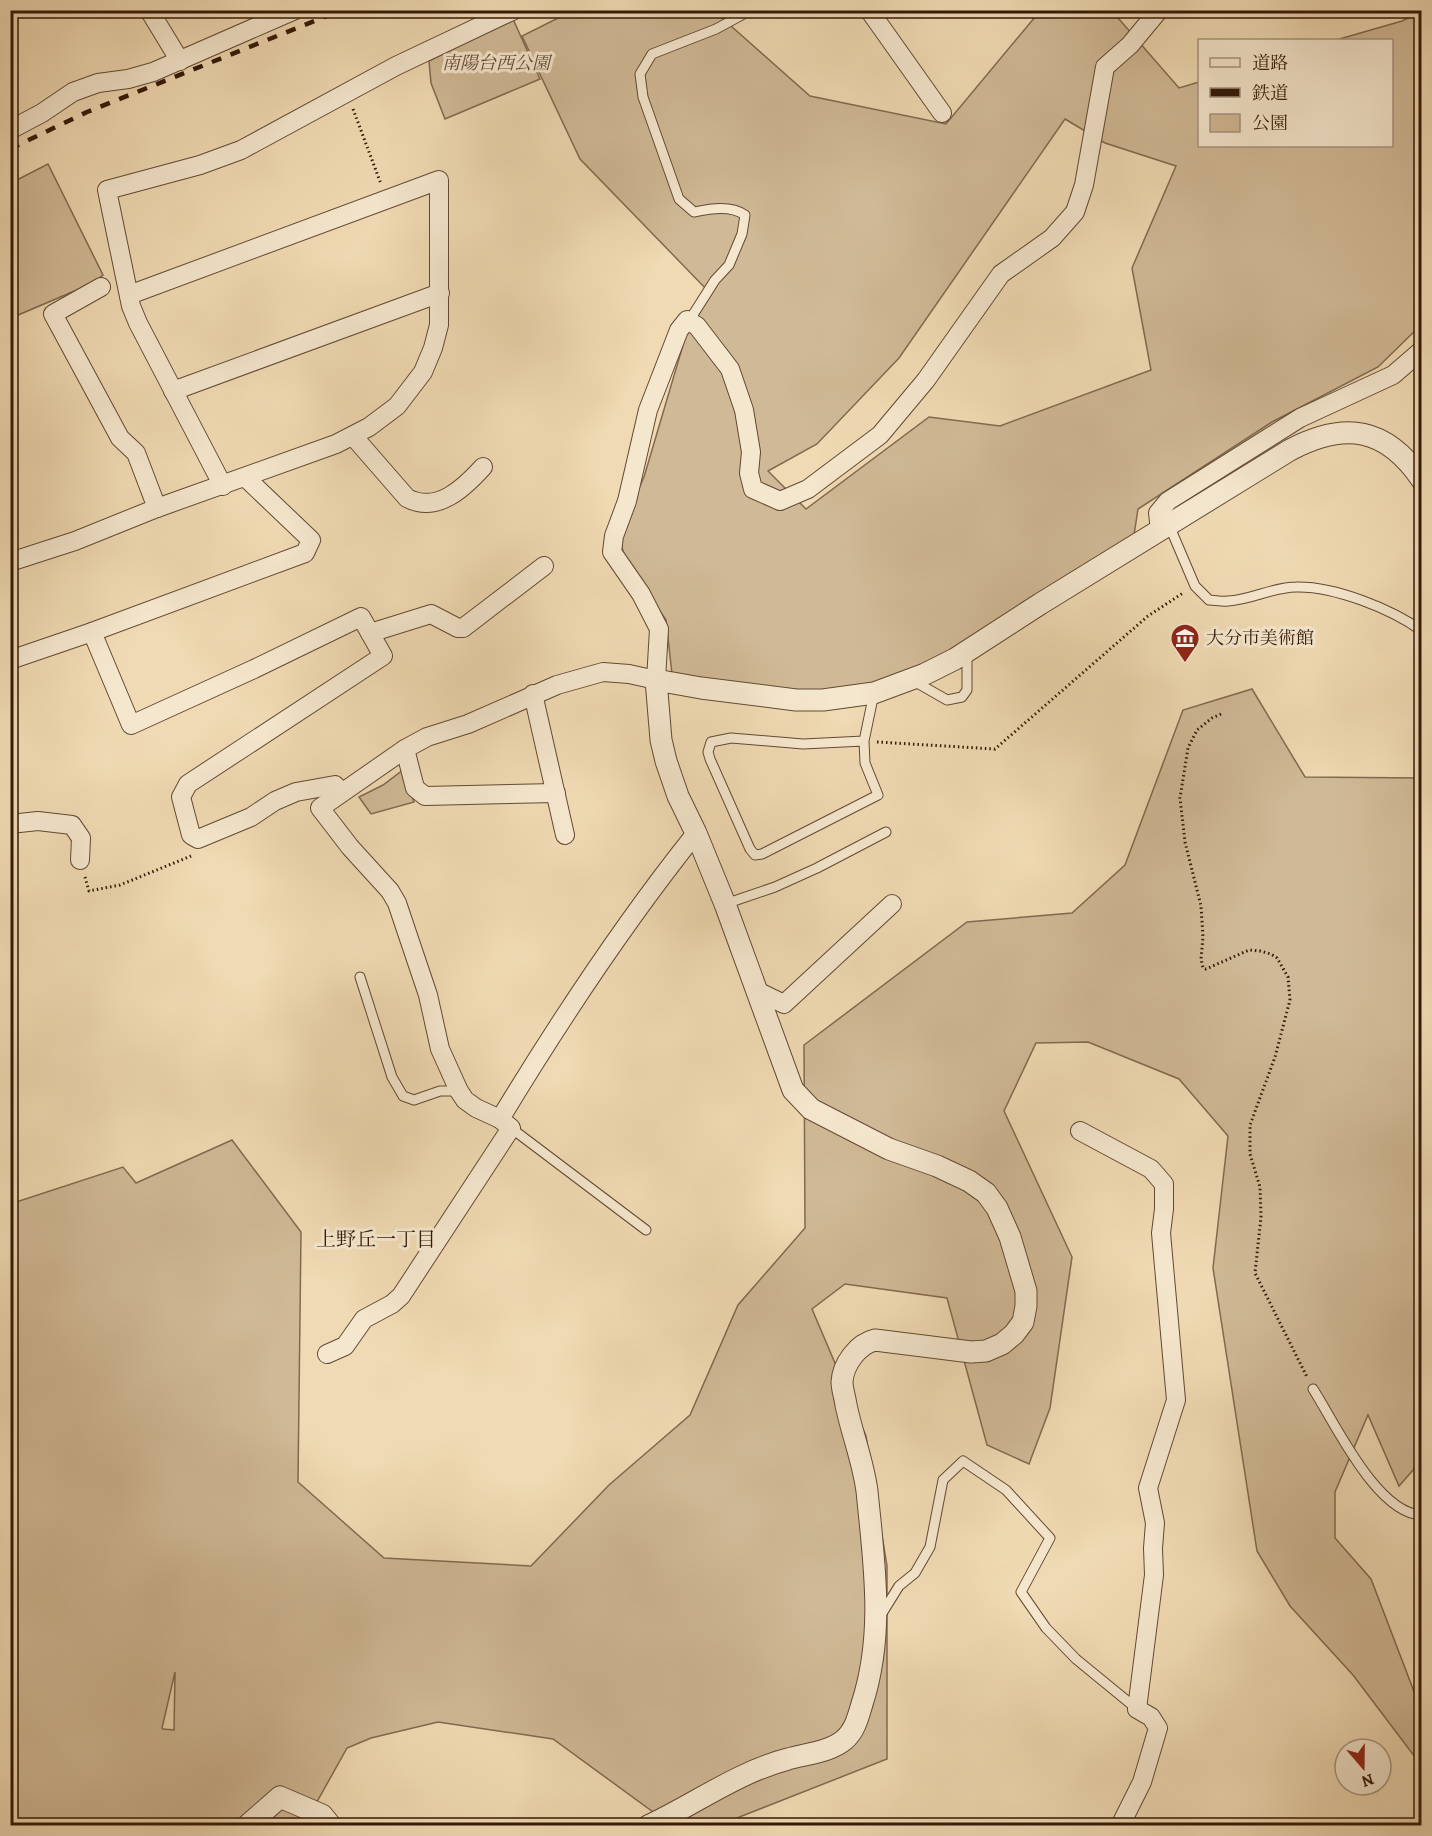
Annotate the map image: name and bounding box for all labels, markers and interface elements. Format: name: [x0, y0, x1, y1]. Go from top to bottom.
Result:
legend: [1198, 39, 1393, 147]
park label: 南陽台西公園: [442, 51, 553, 75]
text: 道路: [1252, 51, 1288, 75]
text: 鉄道: [1252, 81, 1288, 105]
text: 公園: [1252, 111, 1288, 135]
museum icon: 大分市美術館: [1169, 622, 1201, 664]
place label: 大分市美術館: [1206, 626, 1314, 650]
district label: 上野丘一丁目: [316, 1226, 436, 1253]
north arrow: [1333, 1737, 1393, 1797]
text: N: [1358, 1768, 1377, 1793]

